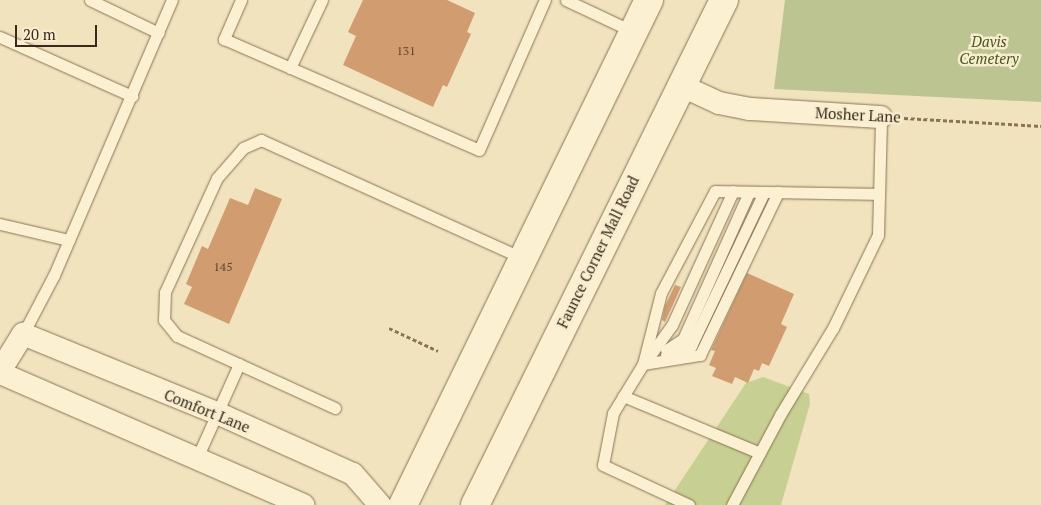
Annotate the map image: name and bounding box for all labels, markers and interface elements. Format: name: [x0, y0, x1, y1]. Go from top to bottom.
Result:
scale bar: [18, 15, 100, 47]
text: 20 m: [23, 24, 56, 44]
park label: Davis Cemetery: [959, 32, 1019, 67]
house number: 131: [396, 44, 416, 58]
street label: Mosher Lane: [815, 104, 901, 126]
street label: Faunce Corner Mall Road: [553, 173, 643, 331]
house number: 145: [213, 260, 233, 274]
street label: Comfort Lane: [161, 386, 253, 436]

